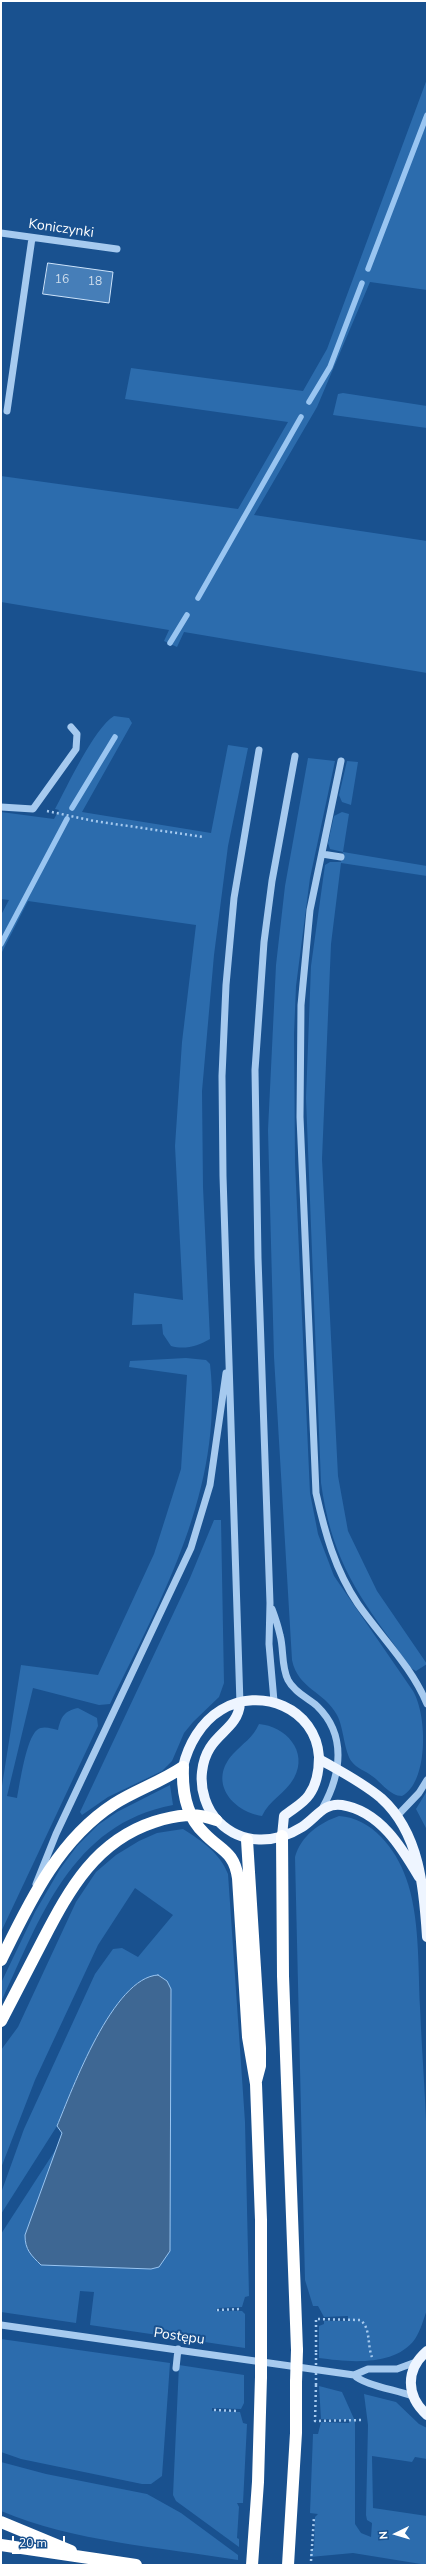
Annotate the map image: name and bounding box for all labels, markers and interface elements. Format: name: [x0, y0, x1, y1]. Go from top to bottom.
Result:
street label: Koniczynki: [27, 216, 95, 242]
house number: 16: [55, 273, 69, 287]
house number: 18: [88, 275, 102, 289]
street label: Postępu: [152, 2325, 206, 2349]
north arrow: [376, 2514, 416, 2554]
scale bar: [14, 2528, 67, 2554]
text: N: [376, 2530, 391, 2540]
text: 20 m: [19, 2535, 47, 2551]

